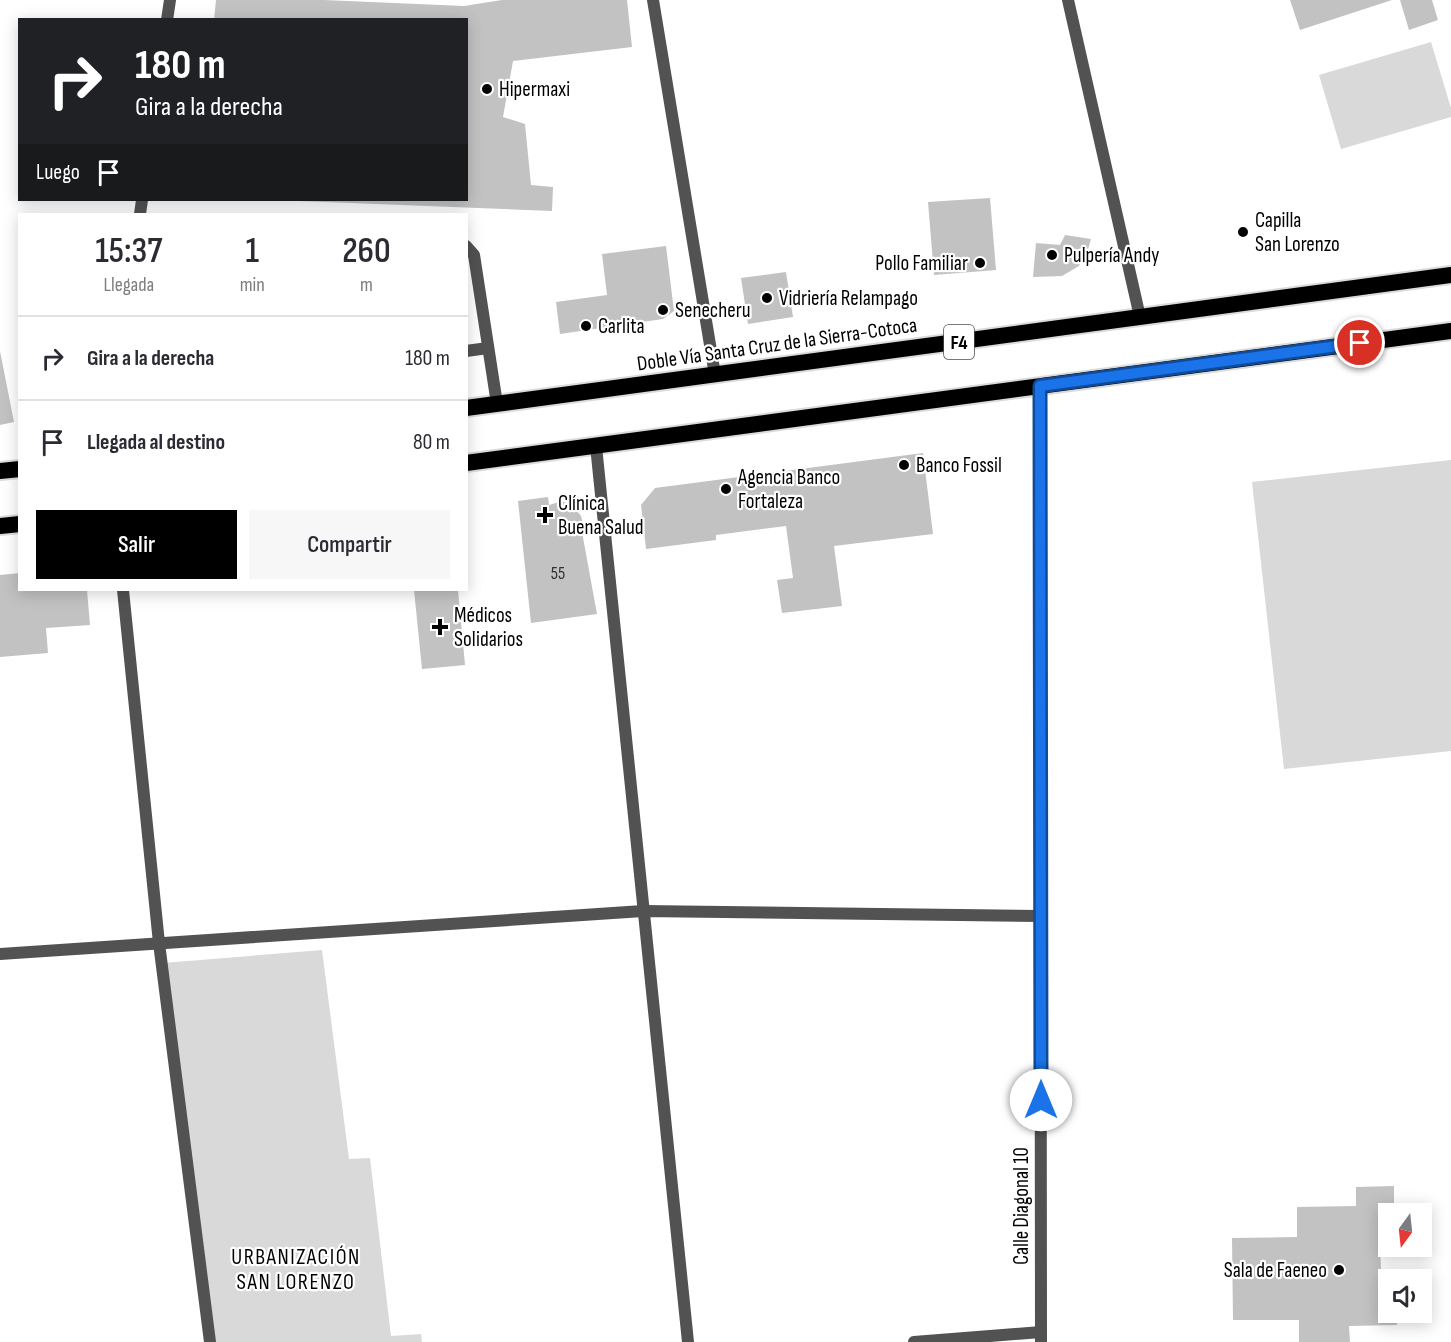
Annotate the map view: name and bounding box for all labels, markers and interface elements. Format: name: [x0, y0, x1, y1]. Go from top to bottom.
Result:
text: 180 m: [135, 40, 226, 91]
icon: right: [36, 42, 114, 120]
place label: Hipermaxi: [499, 77, 570, 102]
marker: Hipermaxi: [480, 82, 494, 96]
text: Gira a la derecha: [135, 91, 283, 123]
icon: arrive: [92, 156, 125, 189]
text: Luego: [36, 159, 80, 186]
place label: Capilla San Lorenzo: [1255, 208, 1340, 257]
marker: Capilla San Lorenzo: [1236, 225, 1250, 239]
text: 15:37: [95, 230, 162, 273]
text: 1: [246, 230, 259, 273]
text: 260: [342, 230, 391, 273]
place label: Pulpería Andy: [1064, 243, 1159, 268]
marker: Pulpería Andy: [1045, 248, 1059, 262]
place label: Pollo Familiar: [875, 251, 968, 276]
marker: Pollo Familiar: [973, 256, 987, 270]
text: Llegada: [104, 273, 154, 297]
text: min: [240, 273, 265, 297]
text: m: [360, 273, 373, 297]
place label: Vidriería Relampago: [779, 286, 918, 311]
marker: Vidriería Relampago: [760, 291, 774, 305]
place label: Senecheru: [675, 298, 751, 323]
marker: Senecheru: [656, 303, 670, 317]
street label: Doble Vía Santa Cruz de la Sierra-Cotoca: [635, 312, 919, 377]
place label: Carlita: [598, 314, 645, 339]
pin: [1334, 317, 1385, 368]
marker: Carlita: [579, 319, 593, 333]
road number: F4: [944, 325, 974, 359]
icon: arrive: [1343, 326, 1376, 359]
icon: right: [36, 342, 69, 375]
text: Gira a la derecha: [87, 345, 214, 372]
text: 180 m: [405, 345, 450, 372]
icon: arrive: [36, 426, 69, 459]
text: Llegada al destino: [87, 429, 225, 456]
text: 80 m: [413, 429, 450, 456]
place label: Banco Fossil: [916, 453, 1002, 478]
marker: Banco Fossil: [897, 458, 911, 472]
place label: Agencia Banco Fortaleza: [737, 465, 840, 514]
marker: Agencia Banco Fortaleza: [719, 482, 733, 496]
place label: Clínica Buena Salud: [558, 491, 644, 540]
marker: Clínica Buena Salud: [536, 506, 554, 524]
button: Salir: [36, 510, 237, 579]
button: Compartir: [249, 510, 450, 579]
house number: 55: [551, 563, 565, 584]
place label: Médicos Solidarios: [454, 603, 523, 652]
marker: Médicos Solidarios: [431, 618, 449, 636]
position arrow: [1009, 1068, 1073, 1132]
street label: Calle Diagonal 10: [1009, 1147, 1034, 1265]
north arrow: [1378, 1203, 1432, 1257]
map controls: [1378, 1203, 1432, 1323]
district label: URBANIZACIÓN SAN LORENZO: [231, 1244, 361, 1296]
place label: Sala de Faeneo: [1224, 1258, 1327, 1283]
marker: Sala de Faeneo: [1332, 1263, 1346, 1277]
button: sound: [1378, 1269, 1432, 1323]

